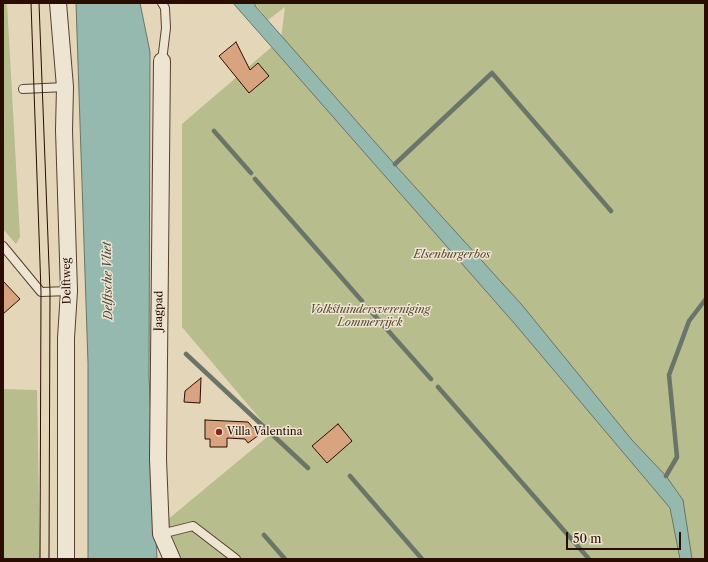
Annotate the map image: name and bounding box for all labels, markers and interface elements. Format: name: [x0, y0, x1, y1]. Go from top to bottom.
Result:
water label: Delftsche Vliet: [100, 242, 116, 320]
park label: Elsenburgerbos: [413, 248, 491, 262]
street label: Delftweg: [60, 258, 74, 304]
street label: Jaagpad: [152, 291, 166, 331]
park label: Volkstuindersvereniging Lommerrijck: [310, 303, 430, 329]
place label: Villa Valentina: [227, 425, 303, 439]
marker: Villa Valentina: [214, 427, 224, 437]
scale bar: [568, 524, 683, 550]
text: 50 m: [573, 531, 602, 546]

